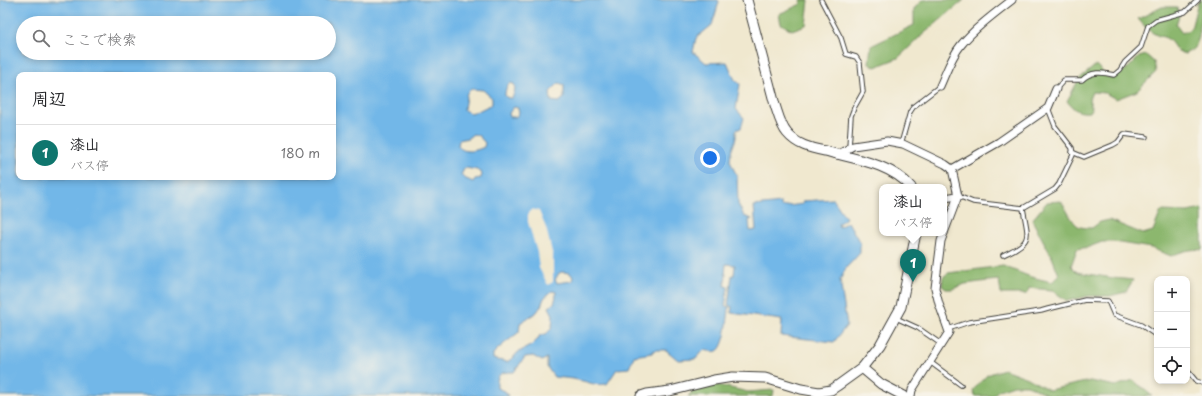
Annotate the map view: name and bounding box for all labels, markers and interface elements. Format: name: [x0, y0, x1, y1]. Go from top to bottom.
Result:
search box: [16, 16, 336, 60]
icon: search: [30, 27, 52, 49]
text: ここで検索: [62, 27, 137, 50]
text: 周辺: [32, 85, 66, 111]
text: 漆山: [70, 132, 100, 155]
text: 1: [42, 143, 48, 162]
text: 180 m: [281, 143, 320, 162]
your location: [700, 148, 720, 168]
text: バス停: [70, 155, 109, 174]
popup: [879, 184, 947, 236]
text: 漆山: [893, 189, 924, 212]
text: バス停: [893, 212, 933, 231]
pin: 1: [900, 249, 926, 282]
map controls: [1154, 276, 1190, 384]
button: +: [1154, 276, 1190, 312]
button: −: [1154, 312, 1190, 348]
button: locate: [1154, 348, 1190, 384]

